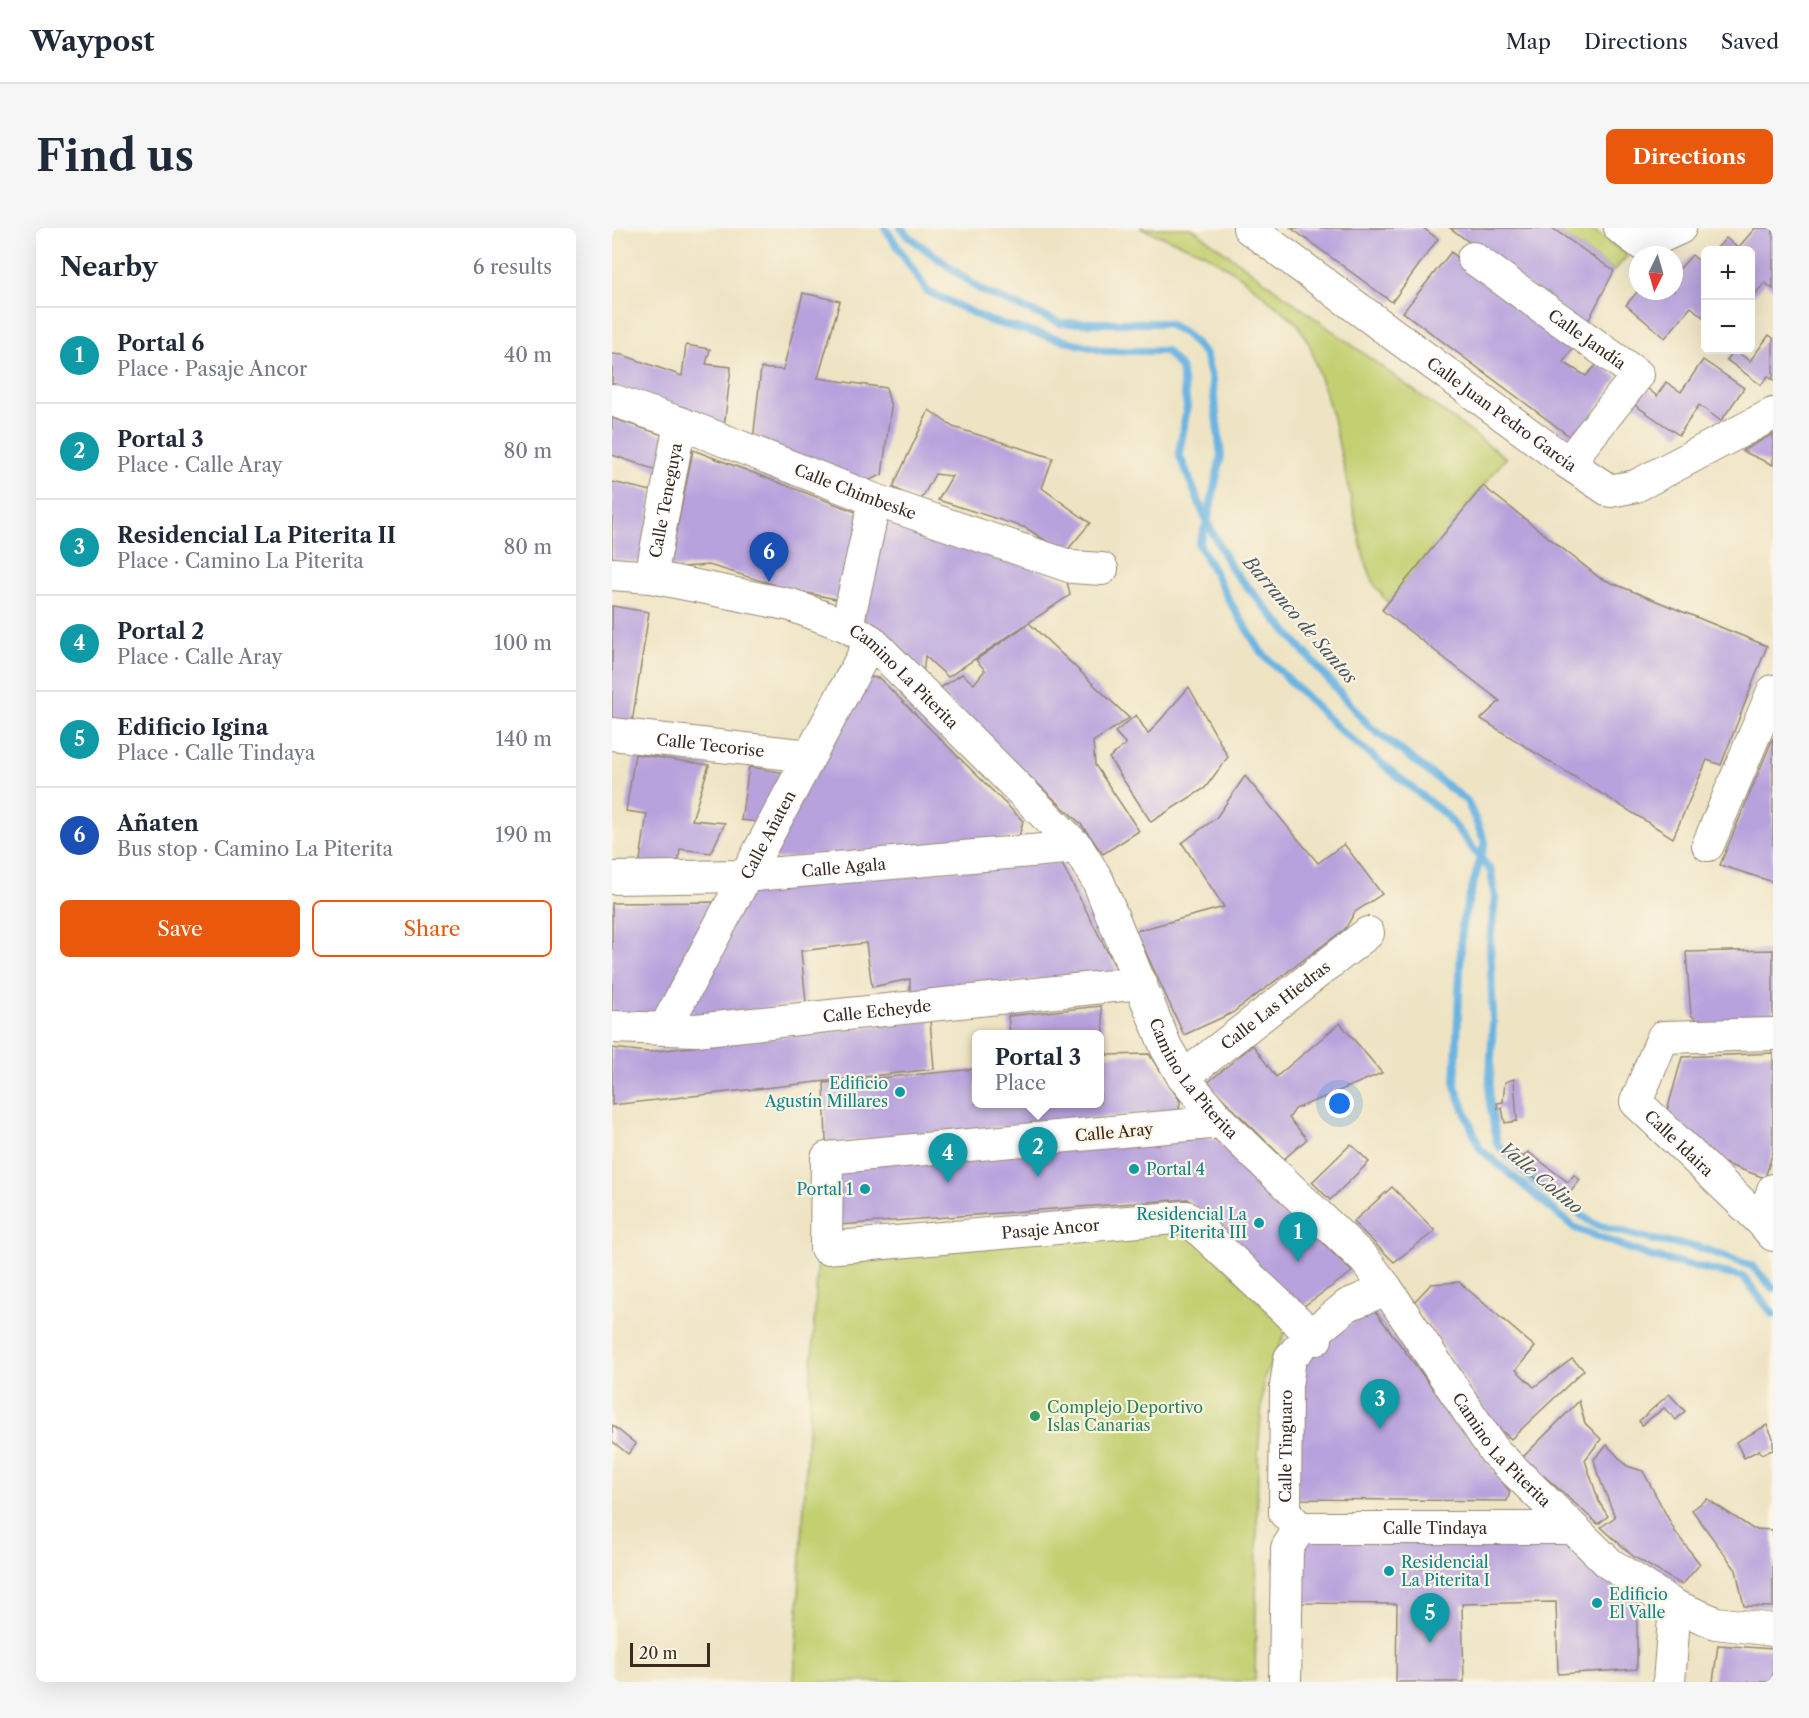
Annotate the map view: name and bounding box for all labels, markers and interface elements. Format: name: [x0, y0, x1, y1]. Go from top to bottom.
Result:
text: Waypost: [30, 24, 154, 58]
text: Map: [1506, 29, 1551, 54]
text: Directions: [1584, 29, 1688, 54]
text: Saved: [1721, 29, 1779, 54]
button: Directions: [1606, 129, 1773, 184]
text: Find us: [36, 130, 194, 182]
north arrow: [1629, 246, 1683, 300]
map controls: [1701, 246, 1755, 354]
button: +: [1701, 246, 1755, 300]
text: Nearby: [60, 251, 158, 283]
text: 6 results: [473, 255, 552, 279]
button: −: [1701, 300, 1755, 354]
street label: Calle Jandía: [1544, 305, 1630, 374]
text: Portal 6: [117, 330, 204, 357]
text: 1: [75, 343, 84, 367]
text: 40 m: [504, 343, 552, 367]
street label: Calle Juan Pedro García: [1423, 353, 1581, 476]
text: Place · Pasaje Ancor: [117, 357, 307, 381]
text: Portal 3: [117, 426, 204, 453]
text: 2: [74, 439, 85, 463]
text: 80 m: [504, 439, 552, 463]
street label: Calle Teneguya: [645, 441, 686, 560]
text: Place · Calle Aray: [117, 453, 283, 477]
street label: Calle Chimbeske: [791, 459, 919, 523]
text: Residencial La Piterita II: [117, 522, 396, 549]
pin: 6: [750, 532, 788, 582]
text: 3: [74, 535, 85, 559]
text: 80 m: [504, 535, 552, 559]
text: Place · Camino La Piterita: [117, 549, 364, 573]
water label: Barranco de Santos: [1237, 550, 1362, 689]
text: Portal 2: [117, 618, 204, 645]
street label: Camino La Piterita: [846, 620, 963, 733]
text: 4: [74, 631, 85, 655]
text: 100 m: [494, 631, 552, 655]
text: Place · Calle Aray: [117, 645, 283, 669]
text: Edificio Igina: [117, 714, 268, 741]
text: 5: [74, 727, 85, 751]
text: 140 m: [495, 727, 552, 751]
street label: Calle Tecorise: [655, 729, 765, 761]
text: Place · Calle Tindaya: [117, 741, 315, 765]
street label: Calle Añaten: [736, 787, 800, 883]
text: Añaten: [117, 810, 199, 837]
text: 6: [74, 823, 85, 847]
text: 190 m: [495, 823, 552, 847]
text: Bus stop · Camino La Piterita: [117, 837, 393, 861]
street label: Calle Agala: [801, 854, 887, 881]
button: Save: [60, 900, 300, 957]
button: Share: [312, 900, 552, 957]
street label: Calle Las Hiedras: [1217, 956, 1334, 1054]
street label: Calle Echeyde: [822, 995, 932, 1027]
street label: Camino La Piterita: [1145, 1015, 1243, 1143]
popup: [972, 1030, 1104, 1108]
text: Portal 3: [995, 1044, 1081, 1071]
text: Place: [995, 1071, 1046, 1095]
place label: Edificio Agustín Millares: [764, 1073, 888, 1111]
marker: Edificio Agustín Millares: [893, 1085, 907, 1099]
your location: [1325, 1089, 1354, 1118]
street label: Calle Idaira: [1641, 1106, 1718, 1181]
street label: Calle Aray: [1074, 1119, 1155, 1145]
pin: 2: [1018, 1128, 1058, 1177]
pin: 4: [928, 1134, 968, 1183]
water label: Valle Colino: [1495, 1137, 1587, 1219]
place label: Portal 4: [1146, 1159, 1205, 1179]
marker: Portal 4: [1127, 1162, 1141, 1176]
place label: Portal 1: [796, 1179, 853, 1199]
marker: Portal 1: [858, 1182, 872, 1196]
place label: Residencial La Piterita III: [1136, 1204, 1248, 1242]
pin: 1: [1278, 1212, 1318, 1262]
street label: Pasaje Ancor: [1001, 1214, 1101, 1243]
marker: Residencial La Piterita III: [1252, 1216, 1266, 1230]
pin: 3: [1360, 1380, 1400, 1429]
street label: Calle Tinguaro: [1275, 1389, 1296, 1503]
street label: Camino La Piterita: [1448, 1389, 1556, 1511]
place label: Complejo Deportivo Islas Canarias: [1047, 1397, 1203, 1435]
marker: Complejo Deportivo Islas Canarias: [1028, 1409, 1042, 1423]
street label: Calle Tindaya: [1383, 1518, 1488, 1538]
place label: Residencial La Piterita I: [1401, 1552, 1490, 1590]
marker: Residencial La Piterita I: [1382, 1564, 1396, 1578]
place label: Edificio El Valle: [1609, 1584, 1668, 1622]
pin: 5: [1410, 1594, 1450, 1643]
marker: Edificio El Valle: [1590, 1596, 1604, 1610]
scale bar: [630, 1640, 710, 1668]
text: 20 m: [639, 1643, 678, 1663]

